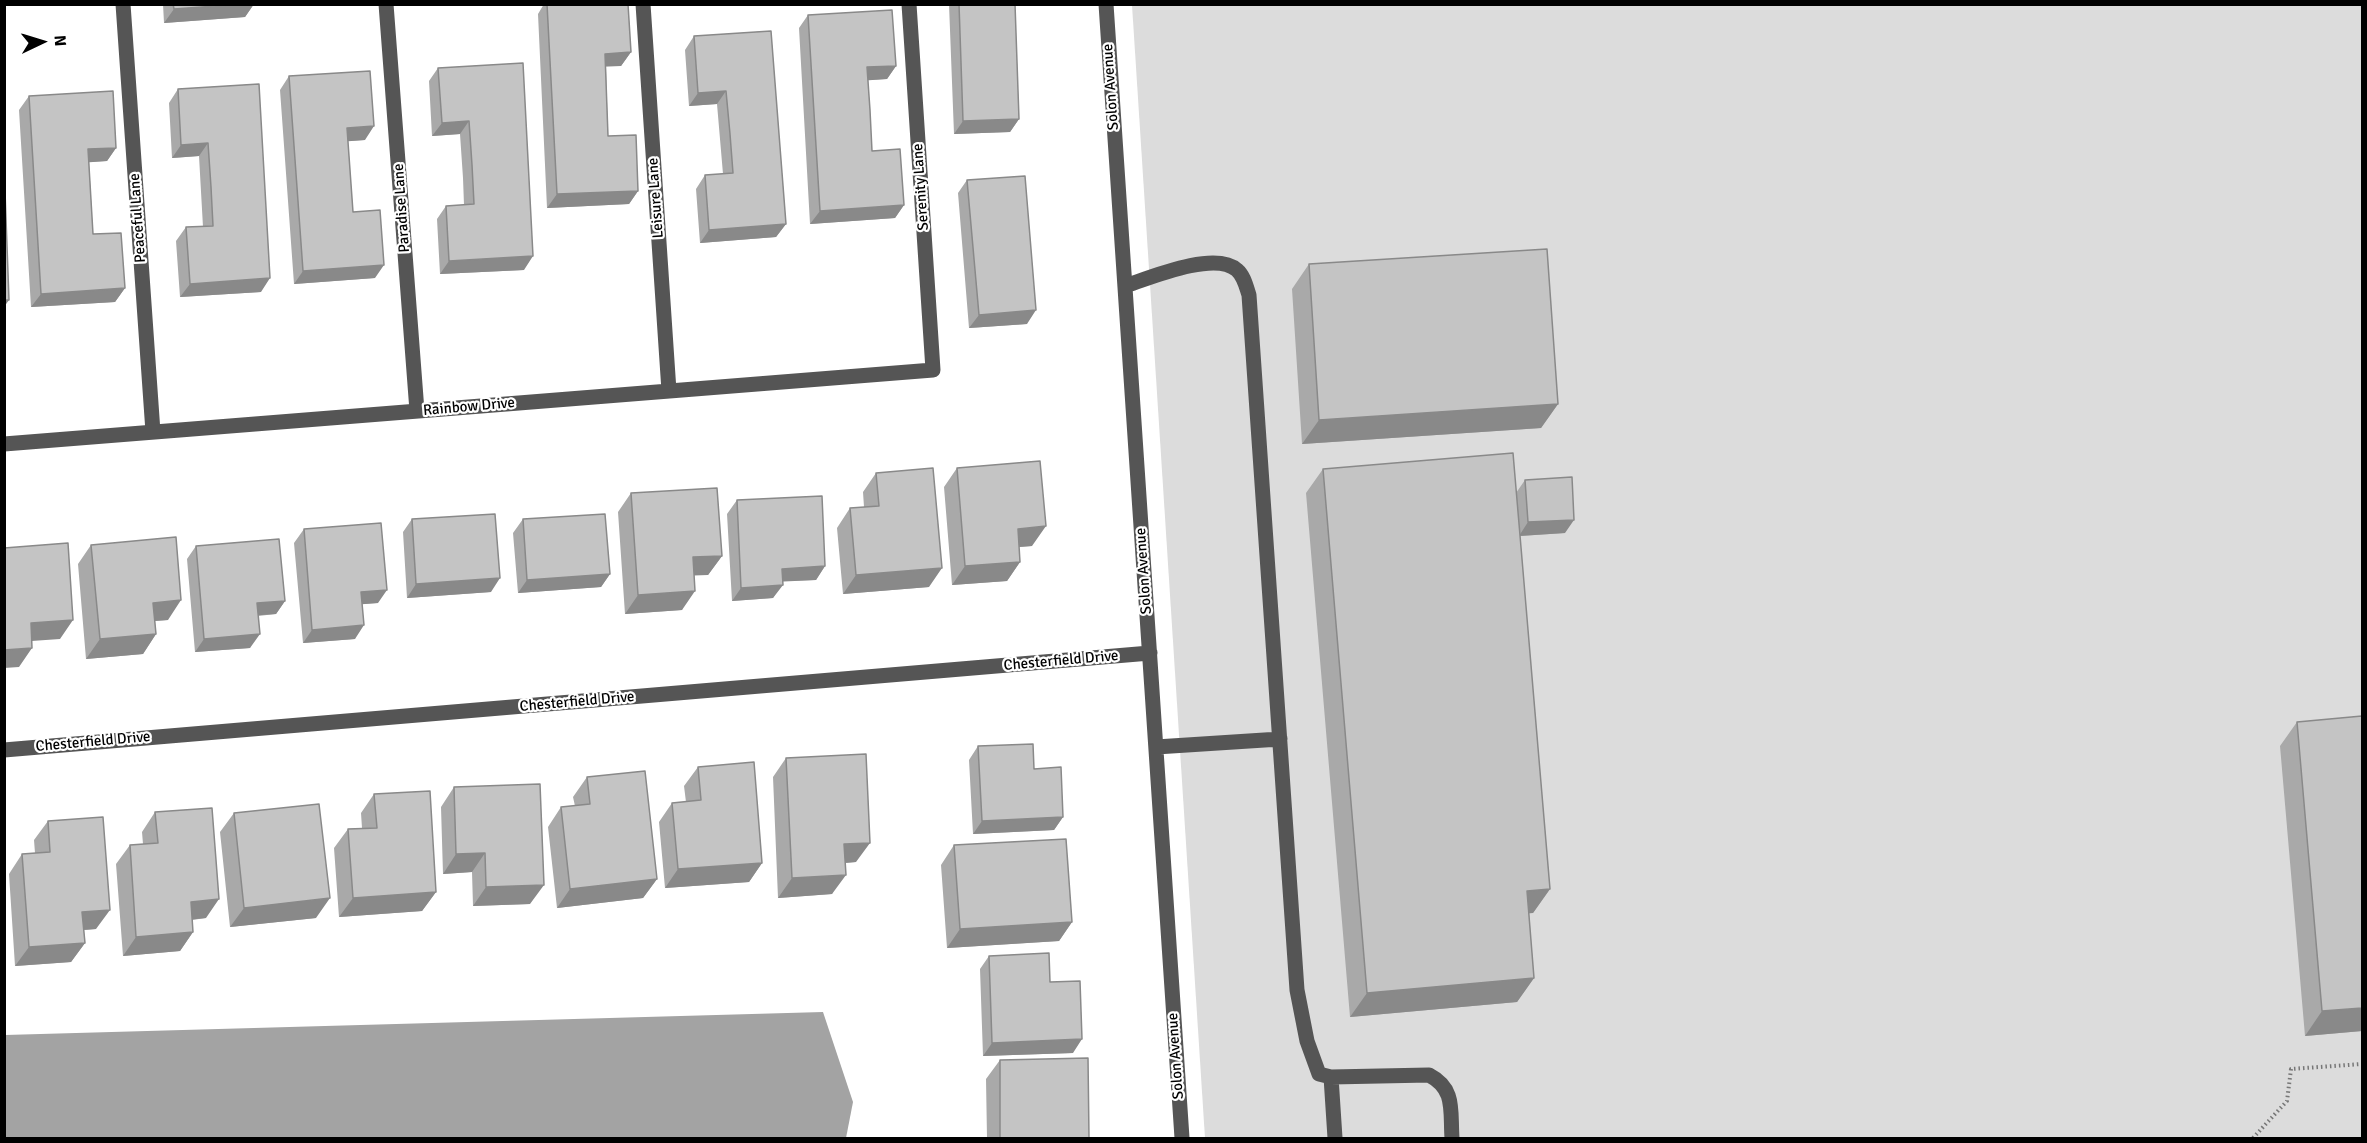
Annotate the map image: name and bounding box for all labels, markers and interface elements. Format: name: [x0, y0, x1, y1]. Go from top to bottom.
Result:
north arrow: [12, 12, 72, 72]
text: N: [50, 34, 70, 47]
street label: Solon Avenue: [1099, 43, 1123, 131]
street label: Serenity Lane: [909, 143, 933, 231]
street label: Leisure Lane: [644, 157, 668, 239]
street label: Paradise Lane: [390, 163, 414, 253]
street label: Peaceful Lane: [126, 173, 150, 263]
street label: Rainbow Drive: [422, 394, 516, 420]
street label: Solon Avenue: [1132, 527, 1156, 615]
street label: Chesterfield Drive: [1003, 647, 1119, 675]
street label: Chesterfield Drive: [519, 688, 635, 716]
street label: Chesterfield Drive: [35, 728, 151, 756]
street label: Solon Avenue: [1164, 1012, 1188, 1100]

